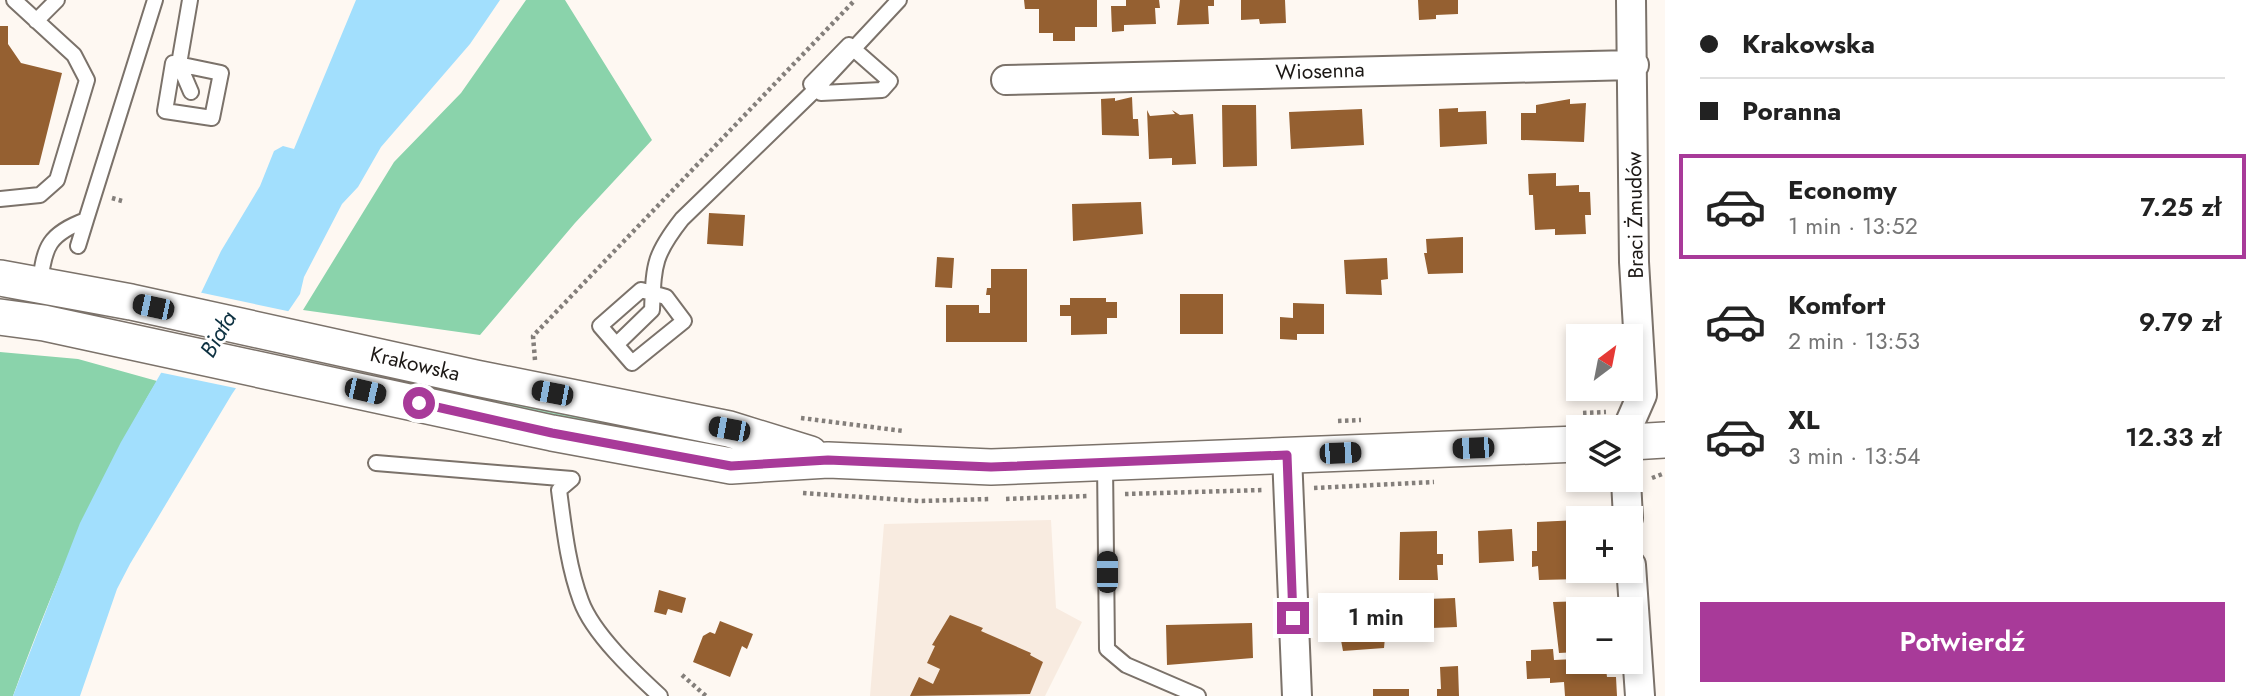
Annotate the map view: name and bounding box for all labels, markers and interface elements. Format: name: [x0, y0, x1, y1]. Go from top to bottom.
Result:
text: Krakowska: [1742, 25, 1875, 63]
street label: Wiosenna: [1275, 54, 1365, 88]
text: Poranna: [1742, 92, 1841, 130]
street label: Braci Żmudów: [1619, 150, 1651, 279]
text: Economy: [1788, 171, 1897, 209]
icon: car: [1704, 175, 1767, 238]
text: 7.25 zł: [2140, 188, 2221, 226]
text: 1 min · 13:52: [1788, 209, 1918, 243]
text: Komfort: [1788, 286, 1885, 324]
icon: car: [1704, 290, 1767, 353]
car: [131, 292, 176, 322]
text: 9.79 zł: [2139, 303, 2221, 341]
water label: Biała: [191, 304, 245, 364]
north arrow: [1566, 324, 1643, 401]
map controls: [1566, 324, 1643, 674]
text: 2 min · 13:53: [1788, 324, 1920, 358]
street label: Krakowska: [367, 339, 463, 389]
car: [343, 376, 388, 406]
car: [530, 379, 575, 407]
route start: [403, 387, 435, 419]
text: XL: [1788, 401, 1820, 439]
icon: car: [1704, 405, 1767, 468]
car: [707, 415, 752, 443]
button: layers: [1566, 415, 1643, 492]
text: 12.33 zł: [2125, 418, 2221, 456]
car: [1452, 437, 1495, 459]
text: 3 min · 13:54: [1788, 439, 1920, 473]
car: [1319, 442, 1362, 464]
button: +: [1566, 506, 1643, 583]
car: [1097, 551, 1118, 593]
callout: 1 min: [1318, 594, 1433, 642]
button: −: [1566, 597, 1643, 674]
text: 1 min: [1348, 600, 1404, 634]
route end: [1277, 602, 1309, 634]
button: Potwierdź: [1700, 602, 2225, 682]

